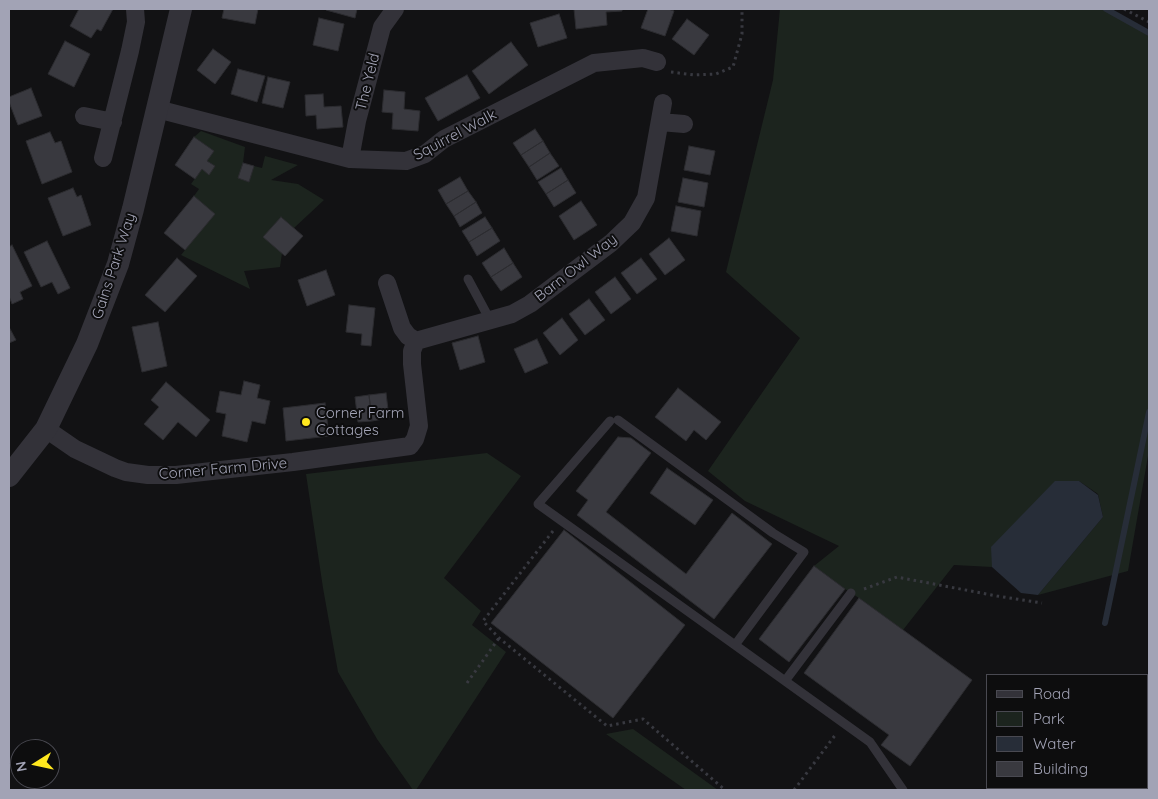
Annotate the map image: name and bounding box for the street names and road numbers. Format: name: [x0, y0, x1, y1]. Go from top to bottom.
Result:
street label: The Yeld: [352, 51, 384, 113]
street label: Squirrel Walk: [410, 106, 500, 164]
street label: Gains Park Way: [88, 211, 140, 321]
street label: Barn Owl Way: [531, 230, 621, 306]
street label: Corner Farm Drive: [158, 454, 288, 484]

